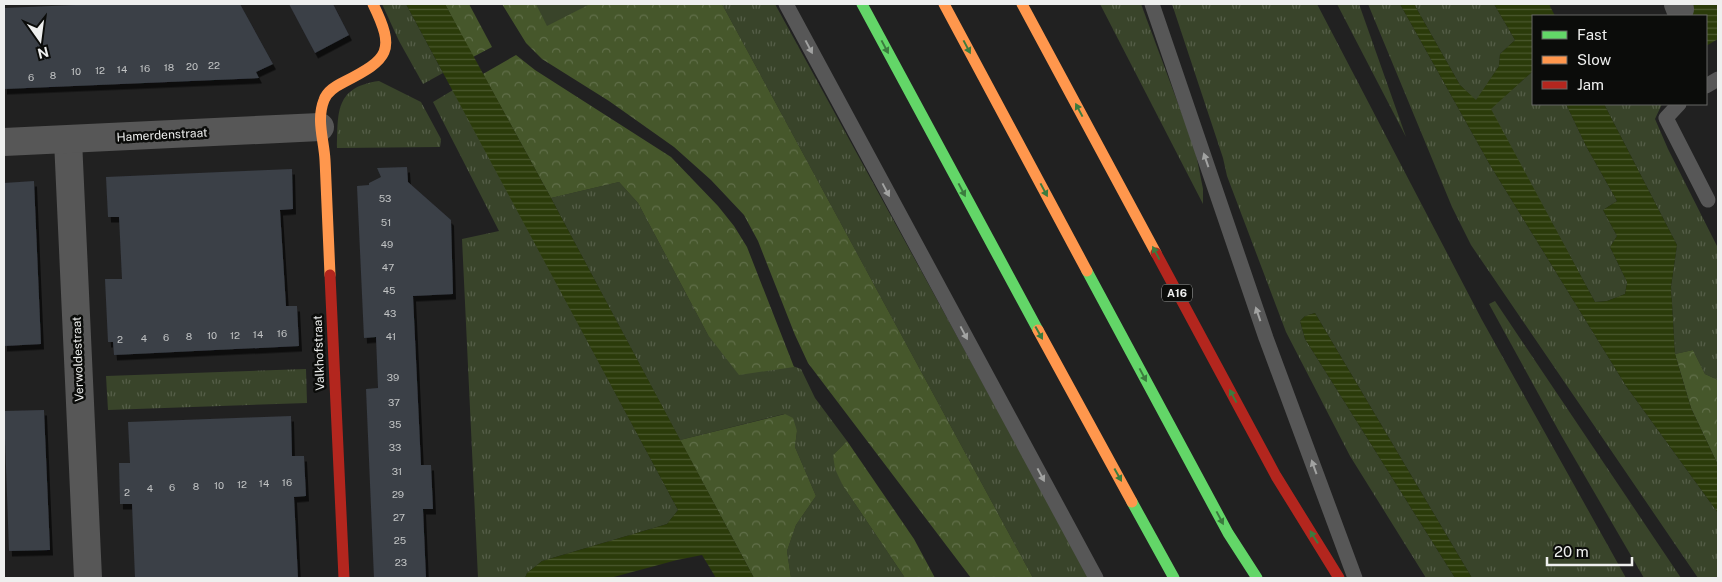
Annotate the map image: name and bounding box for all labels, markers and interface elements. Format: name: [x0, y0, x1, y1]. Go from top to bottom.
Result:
north arrow: [15, 15, 65, 65]
legend: [1532, 15, 1707, 105]
text: Fast: [1577, 26, 1607, 43]
one-way arrow: [805, 39, 813, 54]
one-way arrow: [881, 39, 889, 54]
one-way arrow: [963, 39, 971, 54]
text: N: [36, 44, 50, 62]
text: Slow: [1577, 51, 1612, 68]
house number: 22: [208, 59, 220, 71]
house number: 20: [186, 60, 198, 72]
house number: 18: [164, 61, 174, 73]
house number: 16: [140, 62, 150, 74]
house number: 14: [117, 63, 127, 75]
house number: 12: [95, 64, 105, 76]
house number: 10: [71, 65, 81, 77]
house number: 8: [50, 69, 56, 81]
house number: 6: [28, 71, 34, 83]
text: Jam: [1577, 76, 1604, 93]
one-way arrow: [1075, 103, 1083, 117]
street label: Hamerdenstraat: [116, 126, 208, 144]
one-way arrow: [1202, 152, 1210, 167]
one-way arrow: [958, 182, 966, 197]
one-way arrow: [882, 183, 891, 196]
one-way arrow: [1039, 183, 1048, 197]
house number: 53: [379, 192, 391, 204]
house number: 51: [381, 216, 391, 228]
house number: 49: [381, 238, 393, 250]
one-way arrow: [1152, 246, 1160, 260]
house number: 47: [382, 261, 394, 273]
house number: 45: [383, 284, 395, 296]
road number: A16: [1162, 284, 1192, 302]
one-way arrow: [1254, 306, 1262, 321]
house number: 43: [384, 307, 396, 319]
street label: Valkhofstraat: [311, 315, 327, 391]
street label: Verwoldestraat: [70, 316, 86, 402]
one-way arrow: [1035, 325, 1043, 340]
one-way arrow: [959, 326, 968, 339]
house number: 16: [277, 327, 287, 339]
house number: 14: [253, 328, 263, 340]
house number: 10: [207, 329, 217, 341]
house number: 12: [230, 329, 240, 341]
house number: 8: [186, 330, 192, 342]
house number: 41: [386, 330, 396, 342]
house number: 6: [163, 331, 169, 343]
house number: 4: [141, 332, 147, 344]
house number: 2: [117, 333, 123, 345]
one-way arrow: [1139, 368, 1147, 383]
house number: 39: [387, 371, 399, 383]
one-way arrow: [1229, 389, 1237, 403]
house number: 37: [388, 396, 400, 408]
house number: 35: [389, 418, 401, 430]
house number: 33: [389, 441, 401, 453]
one-way arrow: [1310, 459, 1318, 474]
house number: 31: [392, 465, 402, 477]
one-way arrow: [1037, 468, 1045, 483]
one-way arrow: [1113, 469, 1122, 482]
house number: 16: [282, 476, 292, 488]
house number: 14: [259, 477, 269, 489]
house number: 12: [237, 478, 247, 490]
house number: 10: [214, 479, 224, 491]
house number: 8: [193, 480, 199, 492]
house number: 6: [169, 481, 175, 493]
house number: 4: [147, 482, 153, 494]
house number: 2: [124, 486, 130, 498]
house number: 29: [392, 488, 404, 500]
house number: 27: [393, 511, 405, 523]
one-way arrow: [1216, 512, 1225, 525]
one-way arrow: [1309, 530, 1318, 543]
house number: 25: [394, 534, 406, 546]
scale bar: [1547, 534, 1632, 566]
text: 20 m: [1554, 543, 1589, 560]
house number: 23: [395, 556, 407, 568]

